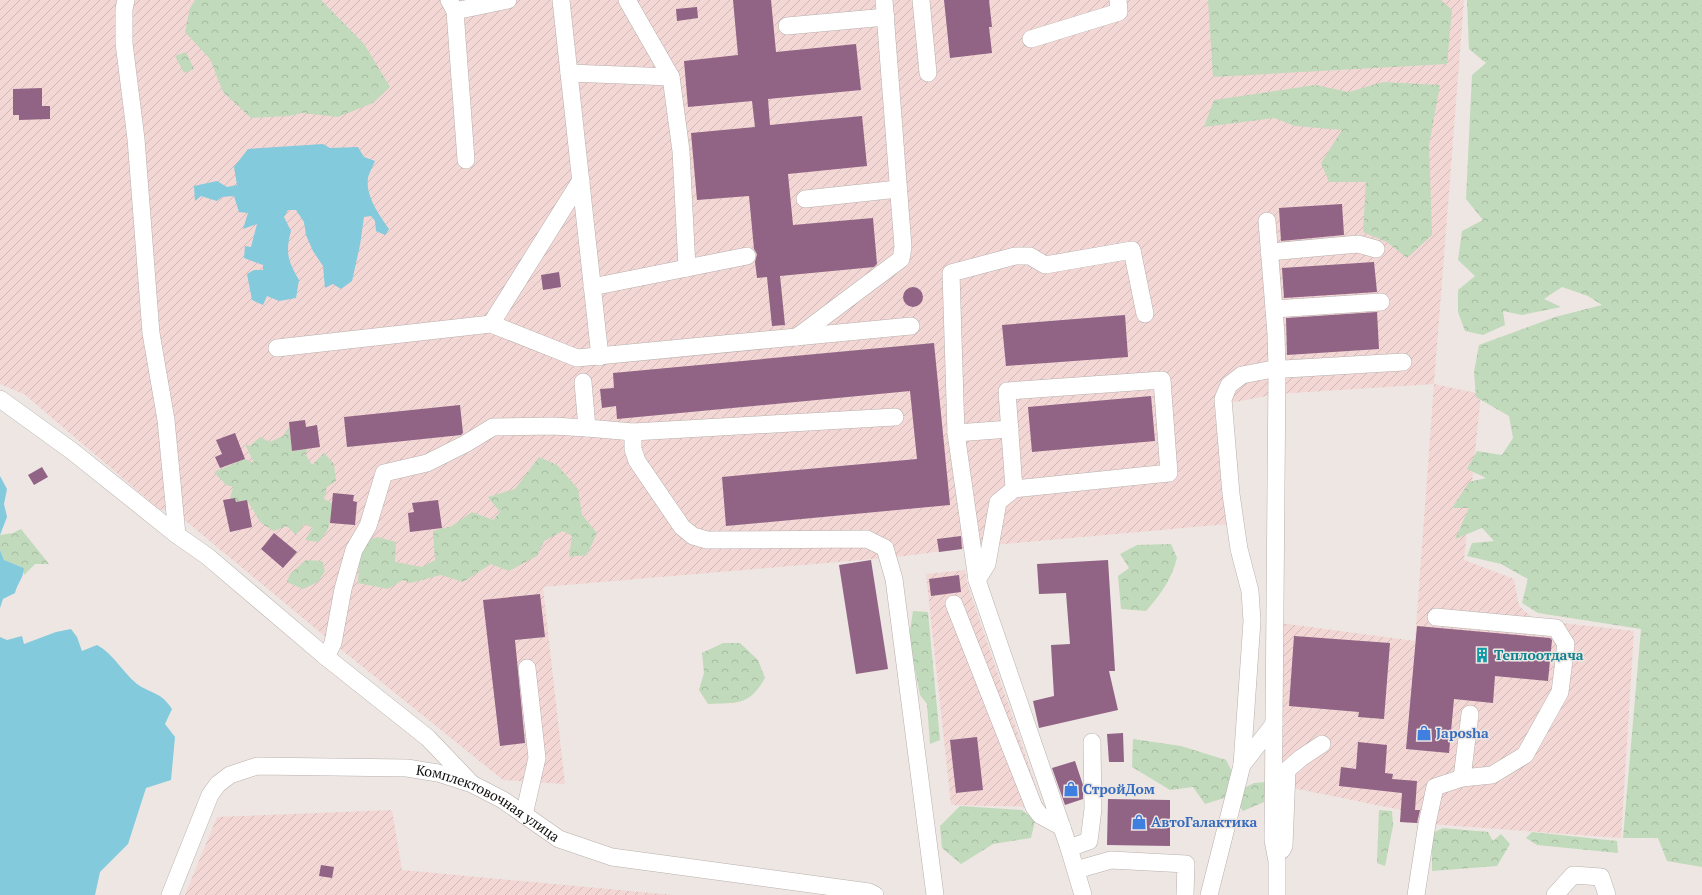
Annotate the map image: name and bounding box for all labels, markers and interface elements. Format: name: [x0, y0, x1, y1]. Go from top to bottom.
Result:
place label: Теплоотдача: [1494, 645, 1584, 664]
building icon: Теплоотдача: [1473, 646, 1491, 664]
place label: Japosha: [1436, 723, 1489, 742]
shop icon: Japosha: [1415, 724, 1433, 742]
street label: Комплектовочная улица: [415, 760, 564, 846]
place label: СтройДом: [1083, 779, 1155, 798]
shop icon: СтройДом: [1062, 780, 1080, 798]
place label: АвтоГалактика: [1151, 812, 1258, 831]
shop icon: АвтоГалактика: [1130, 813, 1148, 831]

